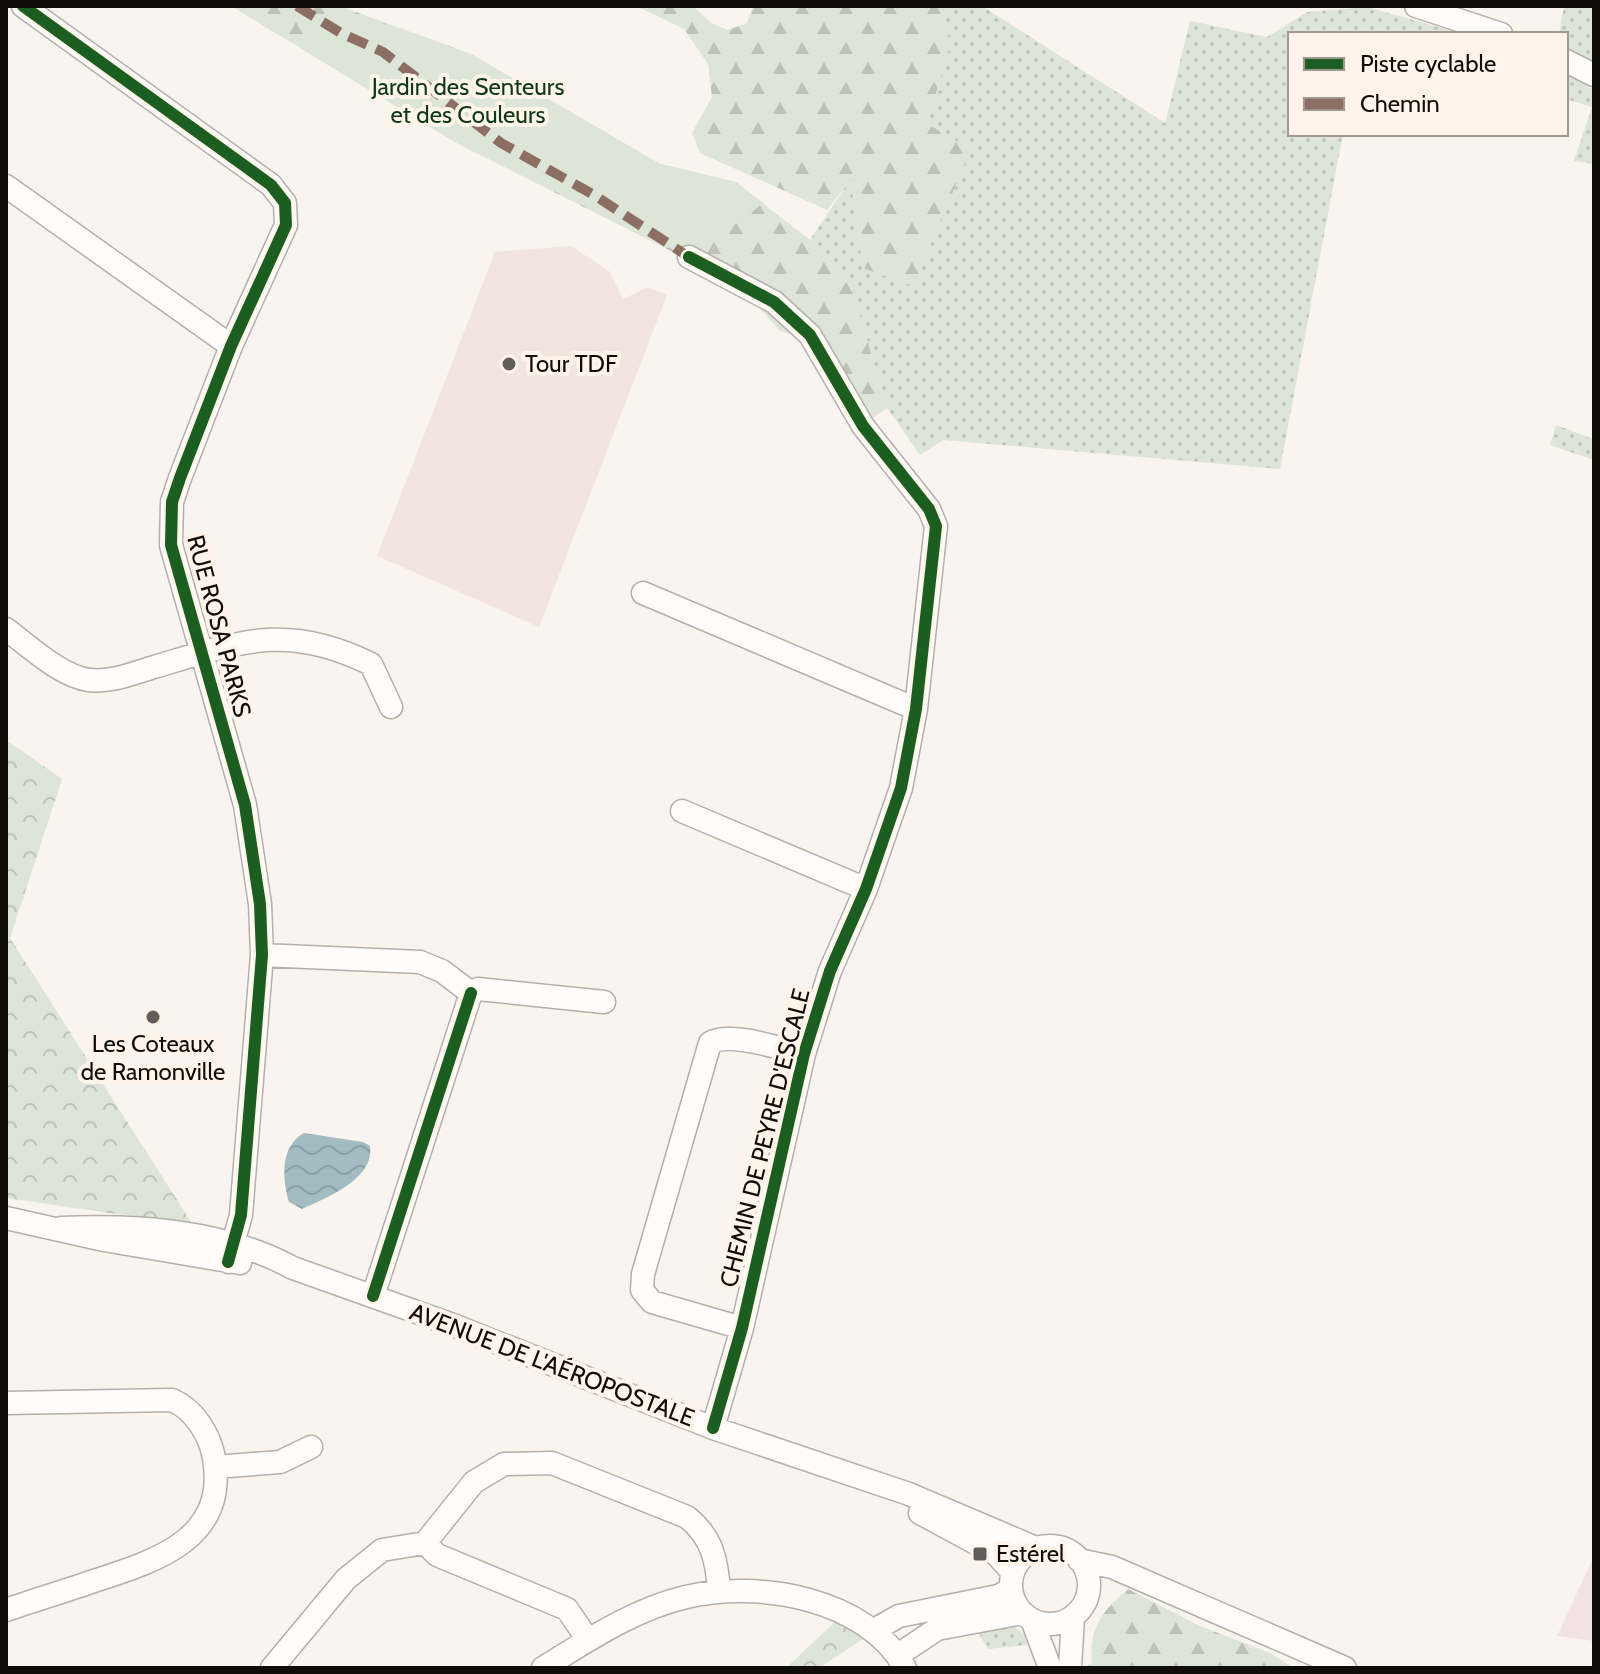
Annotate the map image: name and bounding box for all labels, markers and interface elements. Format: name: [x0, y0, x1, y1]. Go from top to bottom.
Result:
legend: [1288, 32, 1568, 136]
text: Piste cyclable: [1360, 49, 1496, 78]
park label: Jardin des Senteurs et des Couleurs: [371, 72, 564, 129]
text: Chemin: [1360, 89, 1440, 118]
place label: Tour TDF: [525, 349, 618, 378]
marker: Tour TDF: [500, 355, 518, 373]
street label: RUE ROSA PARKS: [181, 532, 258, 720]
street label: CHEMIN DE PEYRE D'ESCALE: [713, 986, 816, 1290]
marker: Les Coteaux de Ramonville: [144, 1008, 162, 1026]
place label: Les Coteaux de Ramonville: [81, 1029, 225, 1086]
street label: AVENUE DE L'AÉROPOSTALE: [406, 1297, 699, 1432]
place label: Estérel: [996, 1539, 1065, 1568]
marker: Estérel: [971, 1545, 989, 1563]

